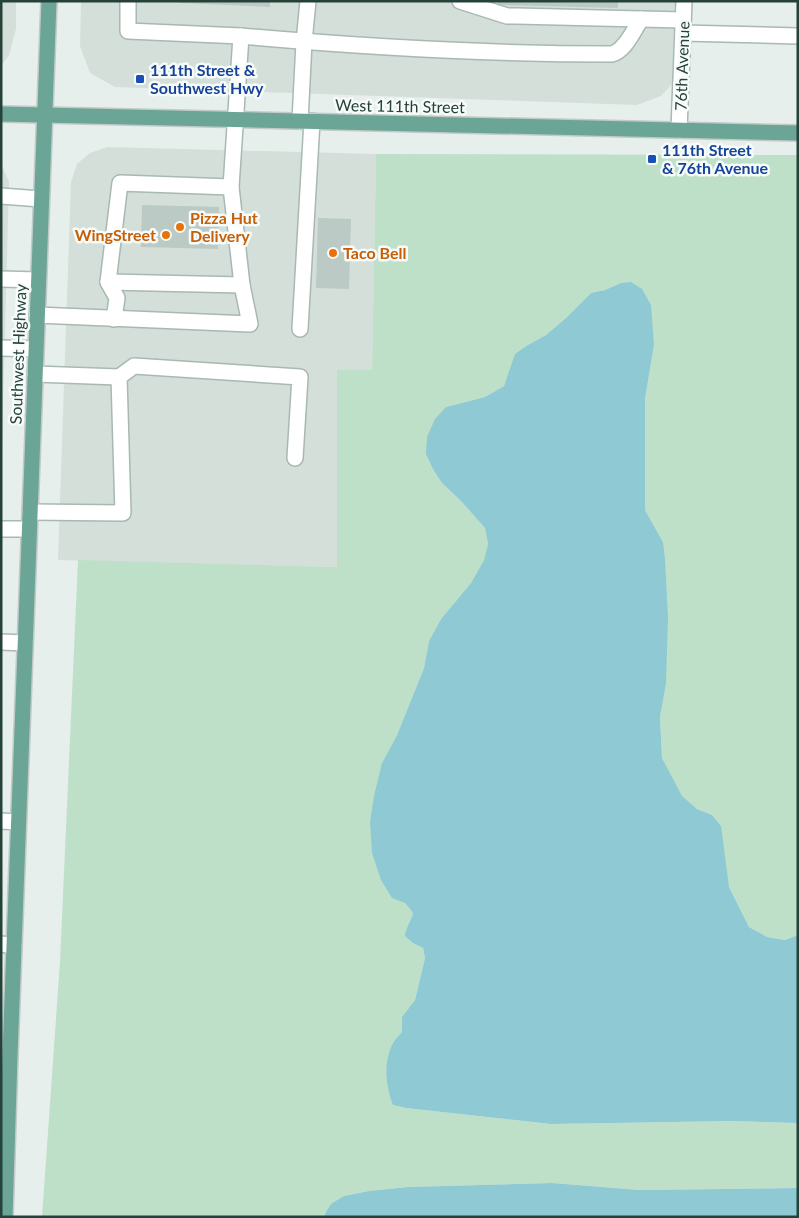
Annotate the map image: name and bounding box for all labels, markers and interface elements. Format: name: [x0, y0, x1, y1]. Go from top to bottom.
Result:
street label: 76th Avenue: [670, 21, 693, 111]
place label: 111th Street & Southwest Hwy: [150, 60, 264, 97]
marker: 111th Street & Southwest Hwy: [134, 73, 146, 85]
street label: West 111th Street: [335, 95, 465, 116]
place label: 111th Street & 76th Avenue: [662, 140, 769, 177]
marker: 111th Street & 76th Avenue: [646, 153, 658, 165]
place label: Pizza Hut Delivery: [190, 208, 258, 245]
marker: Pizza Hut Delivery: [174, 221, 186, 233]
place label: WingStreet: [75, 225, 156, 244]
marker: WingStreet: [160, 229, 172, 241]
place label: Taco Bell: [343, 243, 407, 262]
marker: Taco Bell: [327, 247, 339, 259]
street label: Southwest Highway: [6, 283, 29, 425]

